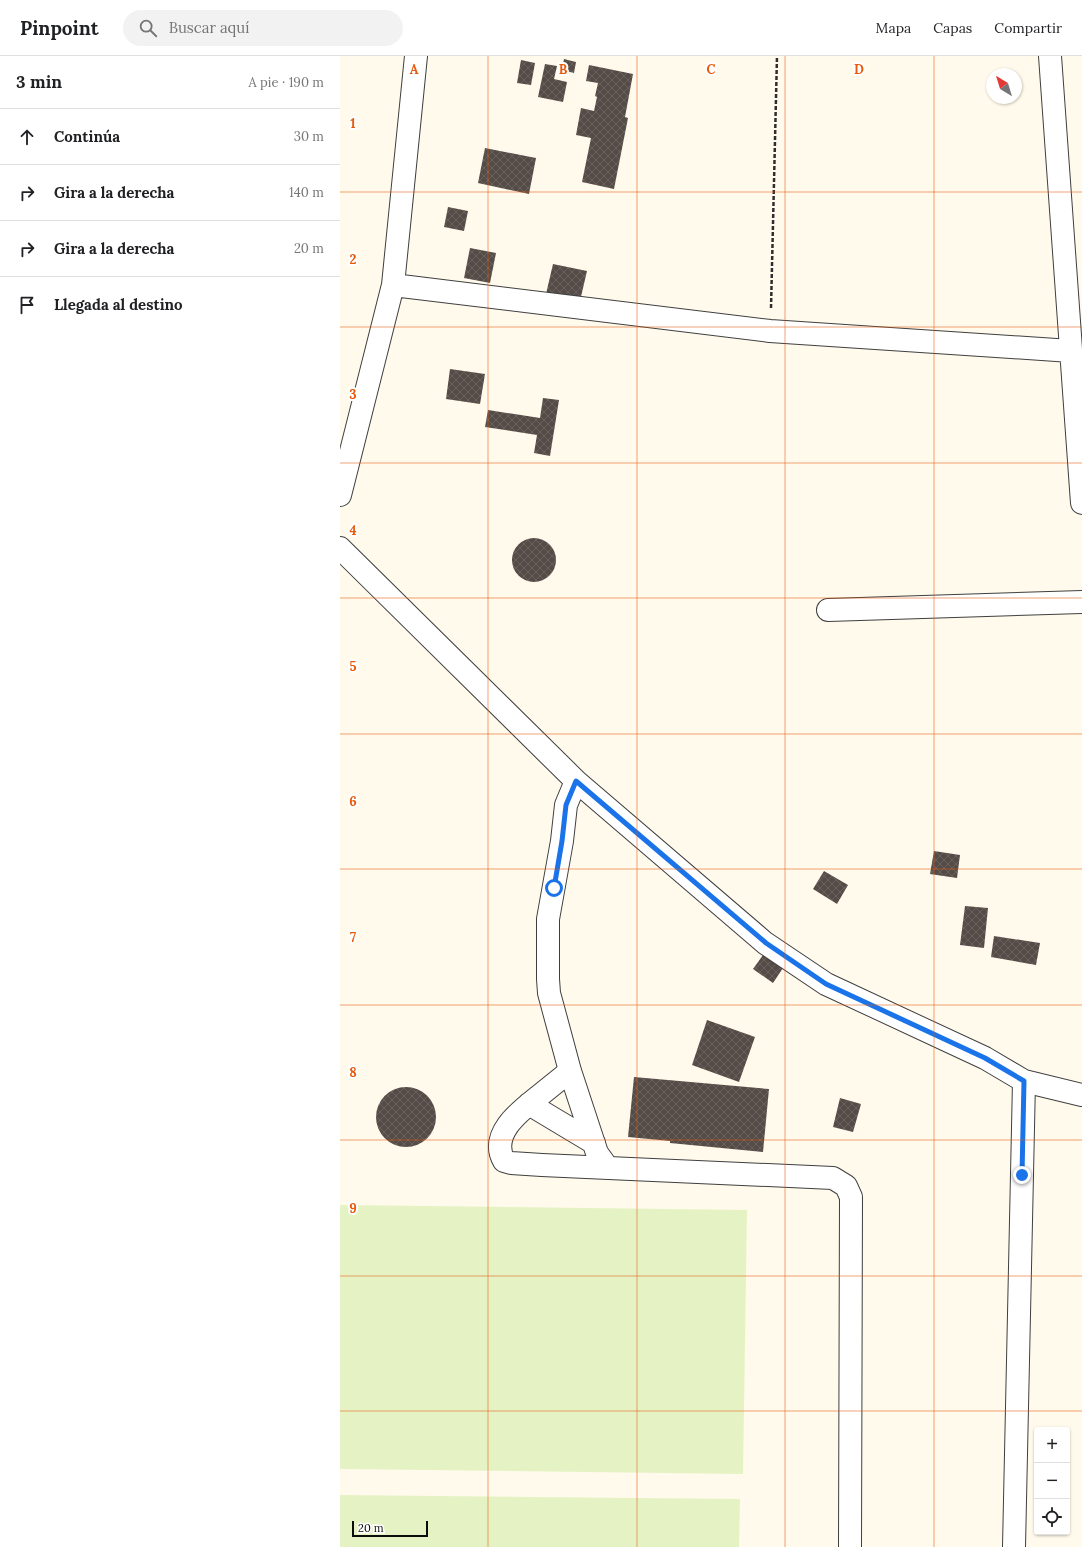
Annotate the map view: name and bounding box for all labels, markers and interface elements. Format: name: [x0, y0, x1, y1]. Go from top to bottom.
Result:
search box: [123, 10, 403, 46]
text: Pinpoint: [20, 16, 99, 40]
icon: search: [137, 17, 159, 39]
text: Buscar aquí: [169, 18, 249, 37]
text: Mapa: [876, 19, 911, 37]
text: Capas: [933, 19, 972, 37]
text: Compartir: [994, 19, 1062, 37]
text: A: [410, 61, 419, 78]
text: B: [559, 61, 568, 78]
text: C: [707, 61, 716, 78]
text: D: [854, 61, 864, 78]
north arrow: [986, 68, 1022, 104]
text: 3 min: [16, 71, 62, 93]
text: A pie · 190 m: [249, 74, 324, 91]
text: 1: [350, 115, 356, 132]
icon: ahead: [16, 126, 38, 148]
text: Continúa: [54, 127, 120, 146]
text: 30 m: [294, 128, 324, 145]
icon: right: [16, 182, 38, 204]
text: Gira a la derecha: [54, 183, 174, 202]
text: 140 m: [289, 184, 324, 201]
icon: right: [16, 238, 38, 260]
text: Gira a la derecha: [54, 239, 174, 258]
text: 20 m: [294, 240, 324, 257]
text: 2: [350, 251, 357, 268]
icon: arrive: [16, 294, 38, 316]
text: Llegada al destino: [54, 295, 183, 314]
text: 3: [349, 386, 357, 403]
text: 4: [349, 522, 357, 539]
text: 5: [349, 658, 357, 675]
text: 6: [349, 793, 357, 810]
route start: [545, 879, 563, 897]
text: 7: [350, 929, 356, 946]
text: 8: [349, 1064, 357, 1081]
route end: [1013, 1166, 1031, 1184]
text: 9: [349, 1200, 357, 1217]
map controls: [1034, 1427, 1070, 1535]
button: +: [1034, 1427, 1070, 1463]
button: −: [1034, 1463, 1070, 1499]
button: locate: [1034, 1499, 1070, 1535]
scale bar: [352, 1519, 428, 1538]
text: 20 m: [358, 1521, 383, 1535]

